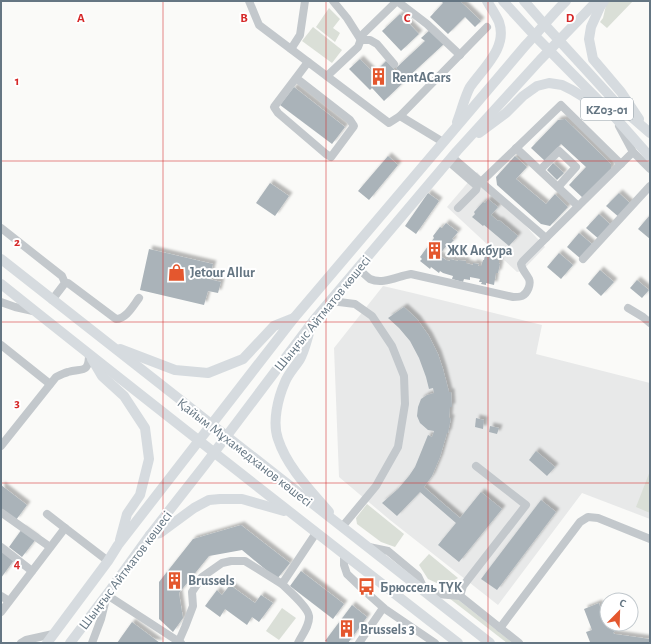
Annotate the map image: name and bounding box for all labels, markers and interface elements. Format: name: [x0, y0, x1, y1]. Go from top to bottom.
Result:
text: A: [77, 12, 85, 25]
text: B: [240, 12, 248, 25]
text: C: [404, 12, 411, 25]
text: D: [566, 12, 575, 25]
building icon: RentACars: [369, 67, 389, 87]
place label: RentACars: [392, 71, 451, 85]
text: 1: [15, 75, 19, 88]
road number: KZ03-01: [581, 98, 633, 120]
text: 2: [14, 236, 20, 249]
building icon: ЖК Акбура: [424, 240, 444, 260]
place label: ЖК Акбура: [447, 244, 513, 258]
street label: Шыңғыс Айтматов көшесі: [272, 253, 374, 374]
shop icon: Jetour Allur: [167, 262, 187, 282]
place label: Jetour Allur: [190, 266, 255, 280]
street label: Қайым Мұхамедханов көшесі: [174, 396, 314, 510]
text: 3: [14, 397, 20, 410]
street label: Шыңғыс Айтматов көшесі: [77, 509, 175, 633]
text: 4: [14, 558, 21, 571]
building icon: Brussels: [165, 570, 185, 590]
place label: Brussels: [188, 574, 235, 588]
bus stop icon: Брюссель ТҮК: [357, 577, 377, 597]
place label: Брюссель ТҮК: [380, 581, 463, 595]
north arrow: [599, 592, 639, 632]
text: С: [618, 597, 628, 610]
building icon: Brussels 3: [337, 619, 357, 639]
place label: Brussels 3: [360, 623, 415, 637]

